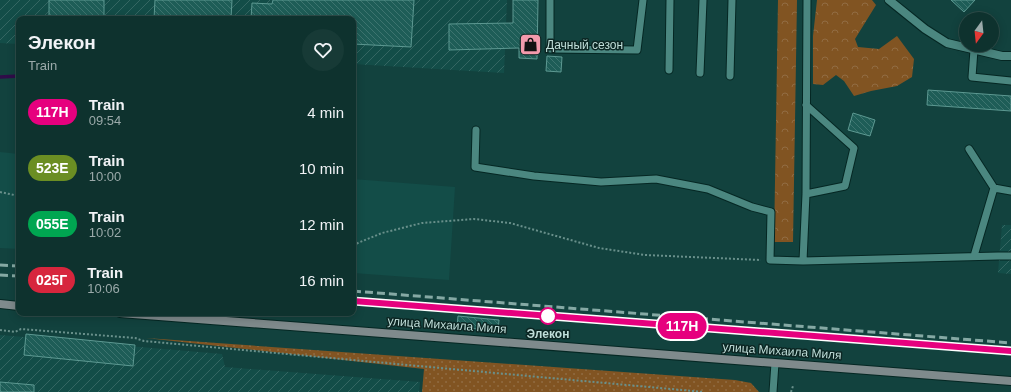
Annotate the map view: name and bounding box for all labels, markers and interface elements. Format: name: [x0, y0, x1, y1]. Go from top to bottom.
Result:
north arrow: [959, 12, 999, 52]
map controls: [959, 12, 999, 52]
button: heart: [302, 29, 344, 71]
text: Элекон: [28, 32, 96, 53]
shop icon: Дачный сезон: [518, 32, 544, 58]
place label: Дачный сезон: [546, 38, 623, 52]
text: Train: [28, 58, 57, 73]
text: Train: [89, 96, 125, 113]
text: 117Н: [36, 104, 69, 120]
text: 4 min: [307, 104, 344, 121]
text: 09:54: [89, 113, 121, 128]
text: Train: [89, 152, 125, 169]
text: 523Е: [36, 160, 69, 176]
text: 10 min: [299, 160, 344, 177]
text: 10:00: [89, 169, 121, 184]
text: Train: [89, 208, 125, 225]
text: 055Е: [36, 216, 69, 232]
text: 12 min: [299, 216, 344, 233]
text: 10:02: [89, 225, 121, 240]
text: Train: [87, 264, 123, 281]
text: 025Г: [36, 272, 67, 288]
text: 16 min: [299, 272, 344, 289]
text: 10:06: [87, 281, 120, 296]
marker: Элекон: [539, 307, 557, 325]
line badge: 117Н: [654, 313, 710, 339]
street label: улица Михаила Миля: [387, 314, 507, 336]
text: 117Н: [666, 318, 698, 334]
place label: Элекон: [527, 327, 569, 341]
street label: улица Михаила Миля: [722, 340, 842, 362]

